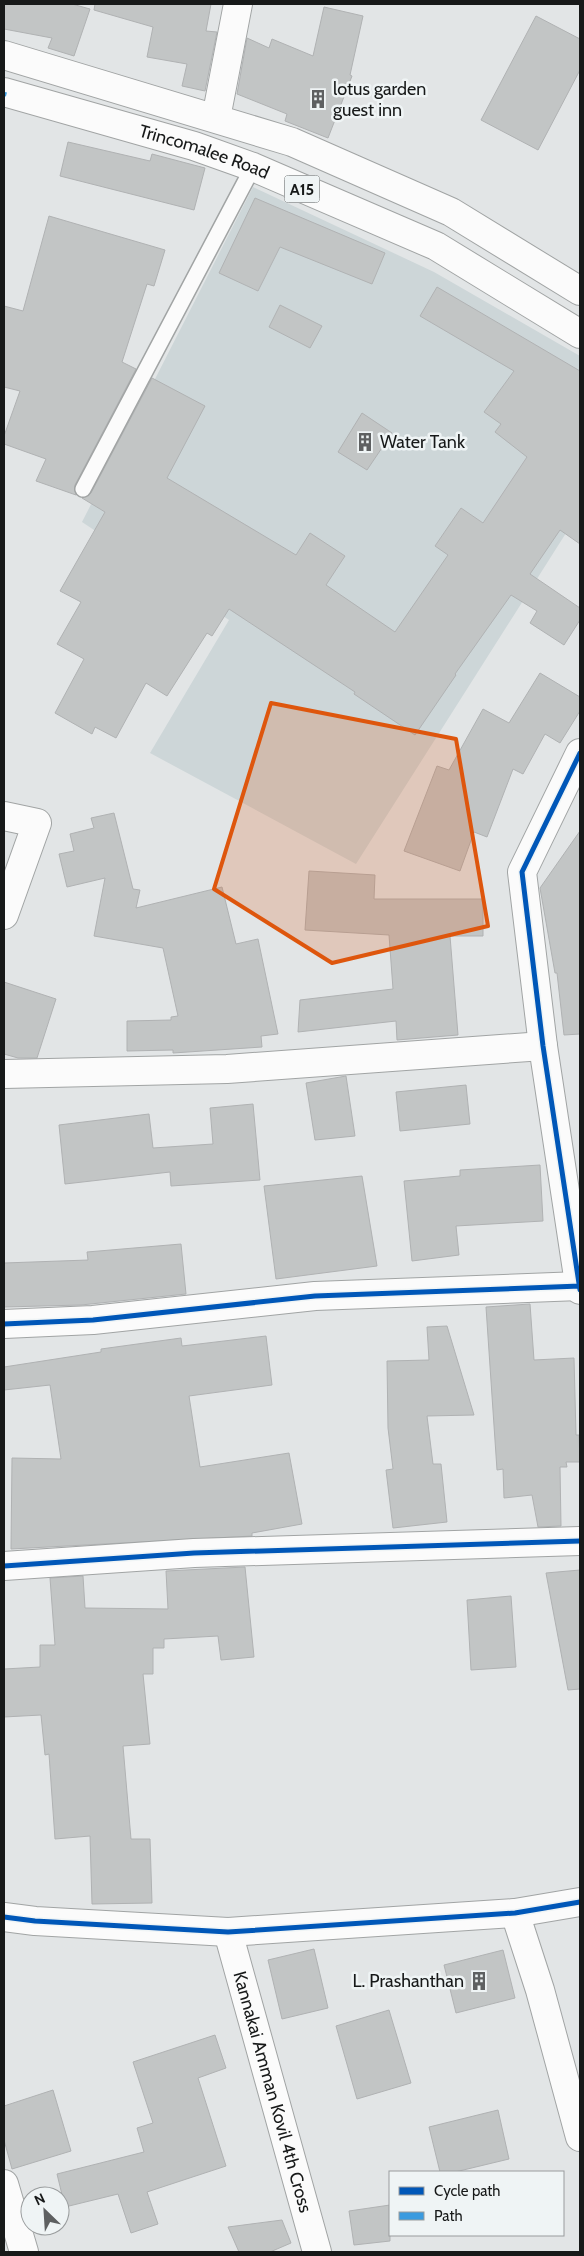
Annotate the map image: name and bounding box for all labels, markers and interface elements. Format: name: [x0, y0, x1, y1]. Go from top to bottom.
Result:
place label: lotus garden guest inn: [333, 78, 426, 121]
building icon: lotus garden guest inn: [307, 88, 329, 110]
street label: Trincomalee Road: [137, 120, 273, 184]
road number: A15: [284, 175, 320, 202]
building icon: Water Tank: [354, 431, 376, 453]
place label: Water Tank: [380, 431, 466, 453]
street label: Kannakai Amman Kovil 4th Cross: [228, 1969, 317, 2215]
place label: L. Prashanthan: [353, 1970, 464, 1992]
building icon: L. Prashanthan: [468, 1970, 490, 1992]
legend: [389, 2171, 564, 2236]
text: Cycle path: [434, 2182, 500, 2200]
north arrow: [20, 2186, 70, 2236]
text: N: [31, 2189, 48, 2209]
text: Path: [434, 2207, 463, 2225]

